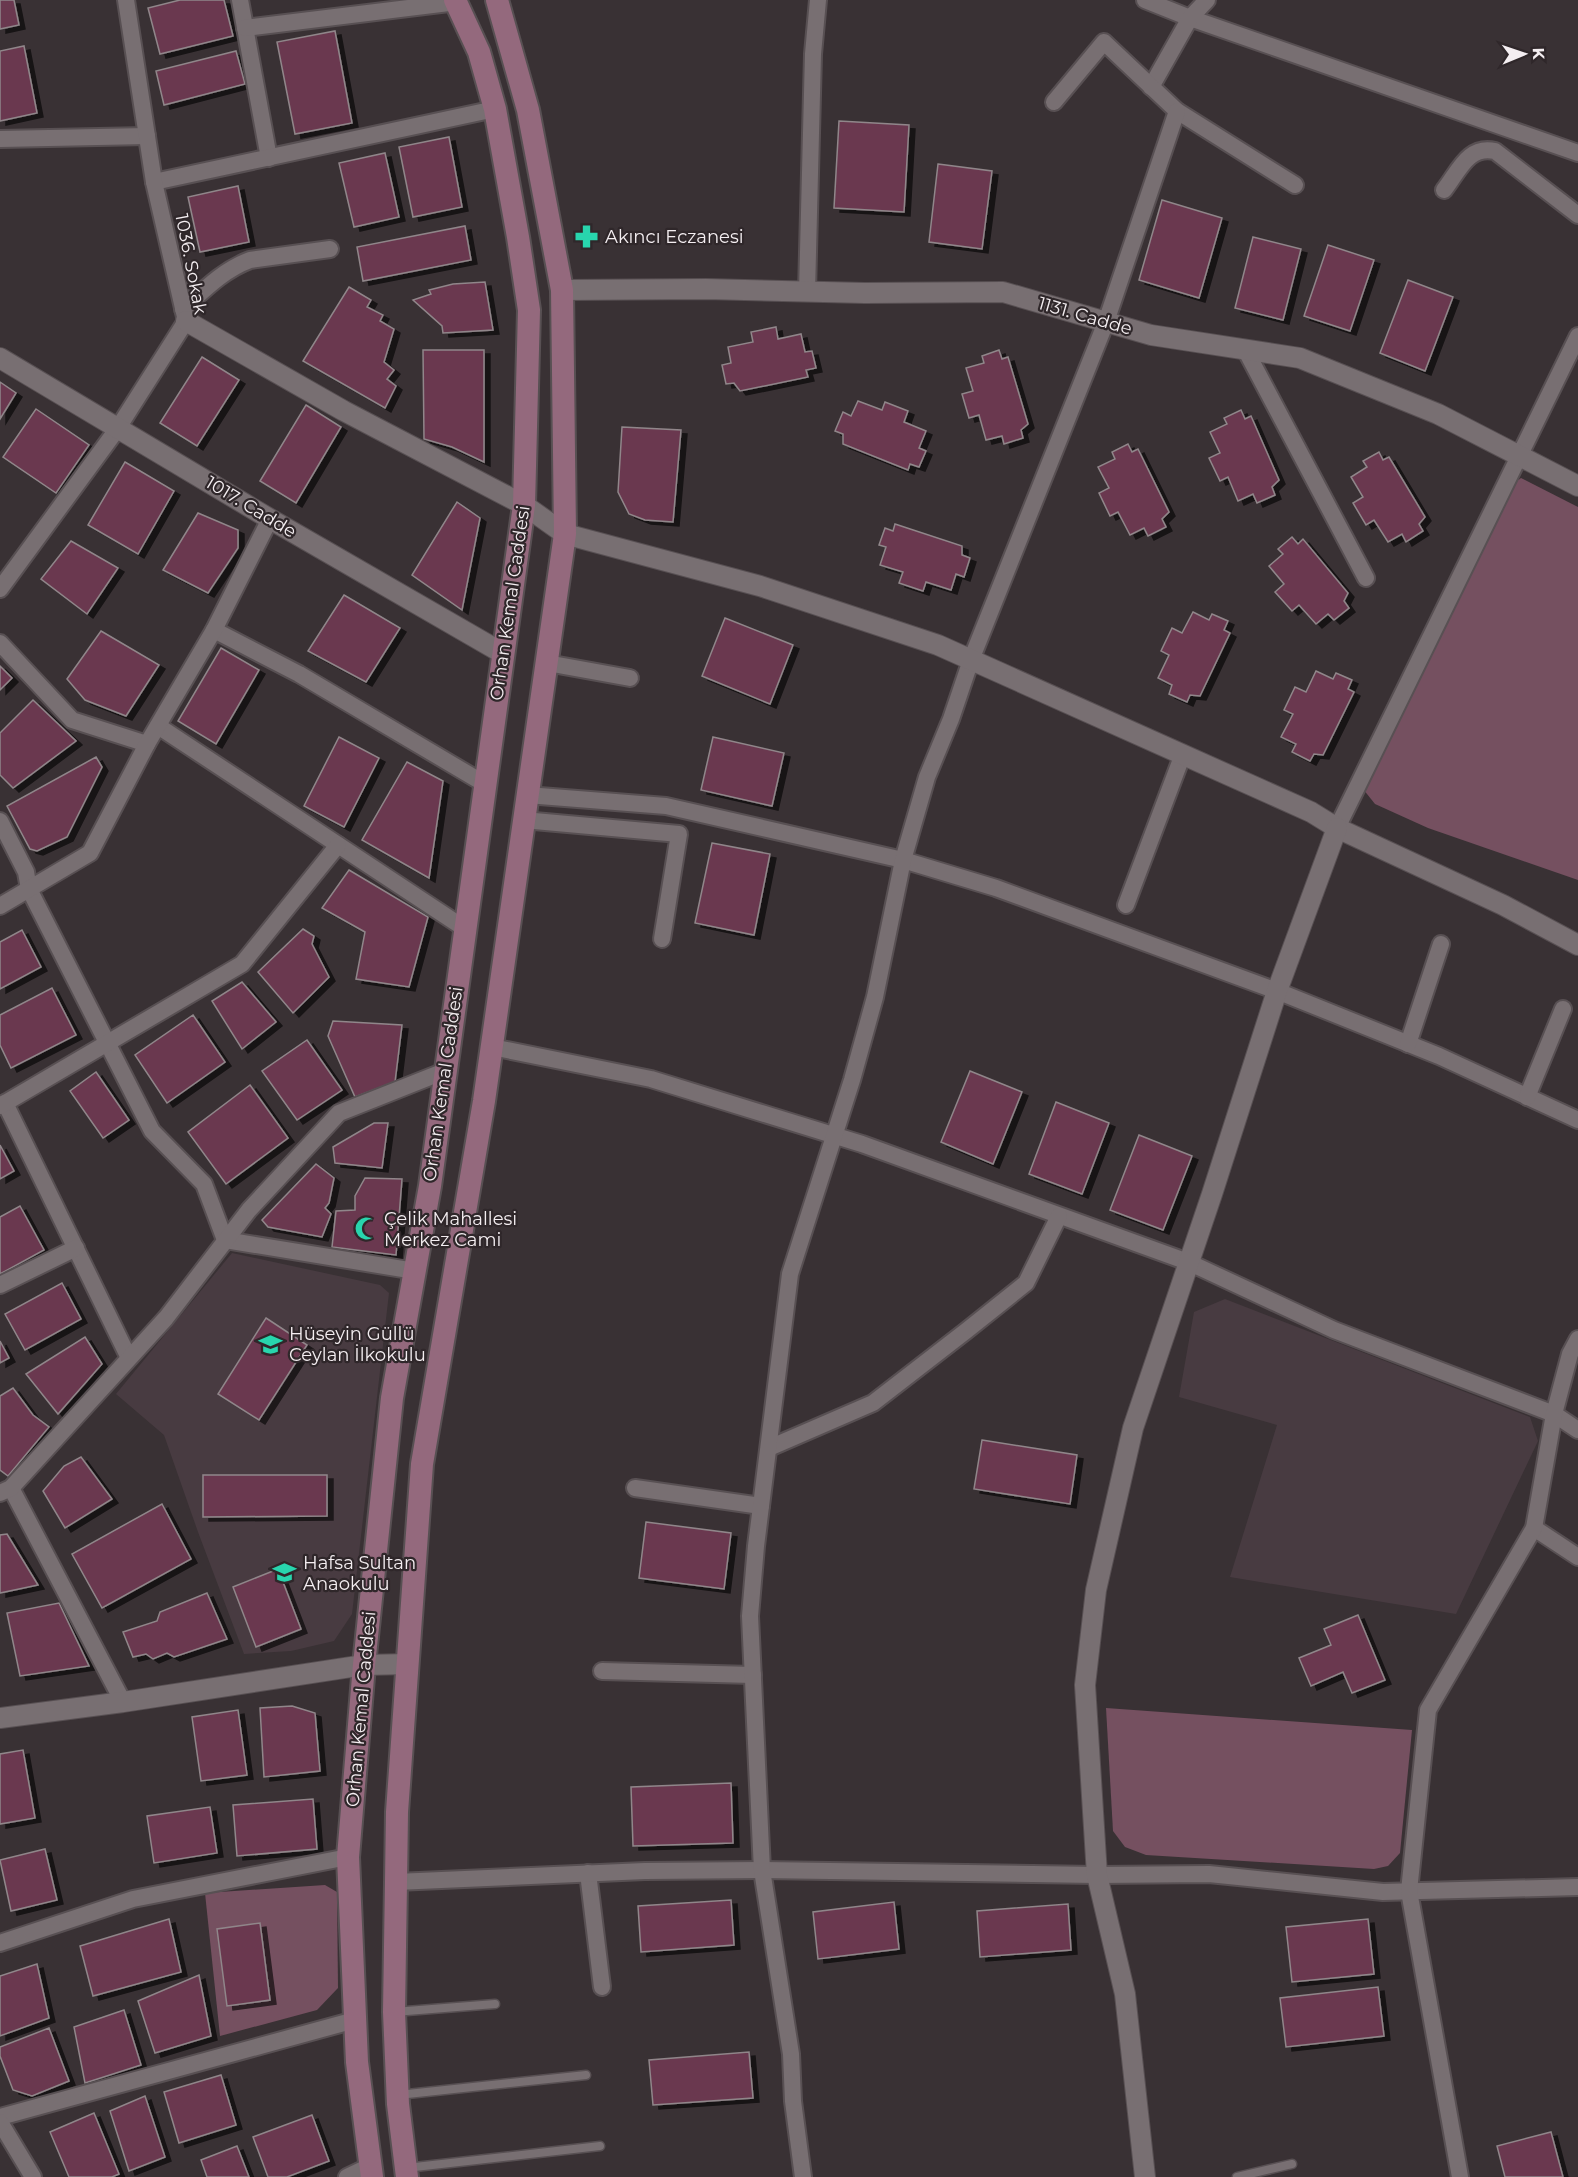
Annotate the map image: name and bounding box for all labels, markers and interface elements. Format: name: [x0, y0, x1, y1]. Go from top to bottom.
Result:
north arrow: [1494, 24, 1554, 84]
text: K: [1529, 47, 1548, 61]
street label: 1036. Sokak: [170, 212, 212, 317]
pharmacy icon: Akıncı Eczanesi: [574, 224, 600, 250]
place label: Akıncı Eczanesi: [605, 226, 744, 248]
street label: 1131. Cadde: [1035, 292, 1135, 340]
street label: 1017. Cadde: [202, 471, 300, 543]
street label: Orhan Kemal Caddesi: [485, 504, 535, 702]
street label: Orhan Kemal Caddesi: [418, 985, 468, 1183]
place label: Çelik Mahallesi Merkez Cami: [384, 1208, 517, 1251]
mosque icon: Çelik Mahallesi Merkez Cami: [353, 1216, 379, 1242]
place label: Hüseyin Güllü Ceylan İlkokulu: [289, 1323, 426, 1366]
school or university icon: Hüseyin Güllü Ceylan İlkokulu: [258, 1331, 284, 1357]
place label: Hafsa Sultan Anaokulu: [303, 1552, 416, 1595]
school or university icon: Hafsa Sultan Anaokulu: [272, 1560, 298, 1586]
street label: Orhan Kemal Caddesi: [341, 1610, 381, 1808]

